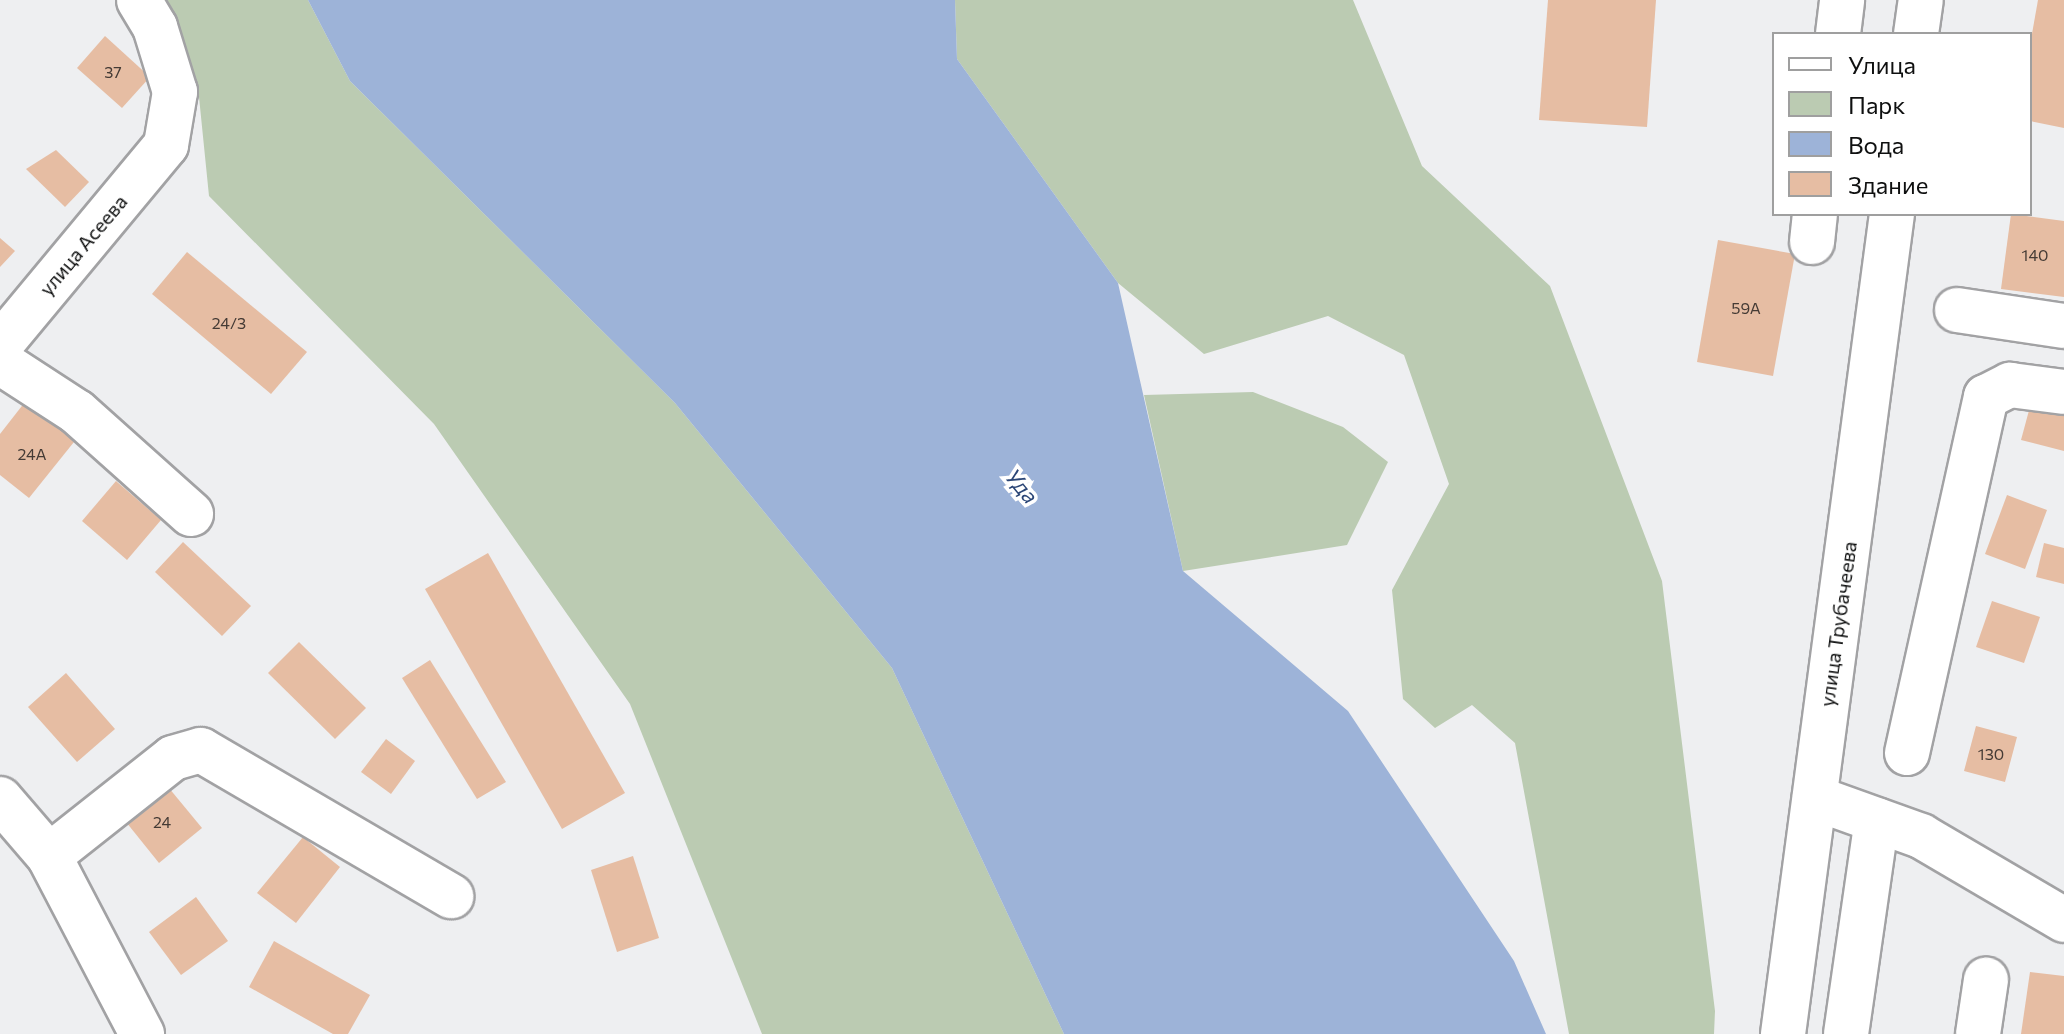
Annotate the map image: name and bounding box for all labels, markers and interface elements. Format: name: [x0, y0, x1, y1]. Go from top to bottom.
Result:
legend: [1772, 32, 2032, 216]
text: Улица: [1848, 50, 1916, 79]
house number: 37: [104, 62, 122, 82]
text: Парк: [1848, 90, 1905, 119]
text: Вода: [1848, 130, 1904, 159]
text: Здание: [1848, 170, 1928, 199]
street label: улица Асеева: [34, 190, 132, 300]
house number: 140: [2022, 245, 2048, 265]
house number: 59А: [1731, 298, 1761, 318]
house number: 24/3: [212, 313, 246, 333]
house number: 24А: [17, 444, 47, 464]
water label: Уда: [1000, 463, 1044, 509]
street label: улица Трубачеева: [1815, 540, 1861, 708]
house number: 130: [1978, 744, 2004, 764]
house number: 24: [153, 812, 171, 832]

